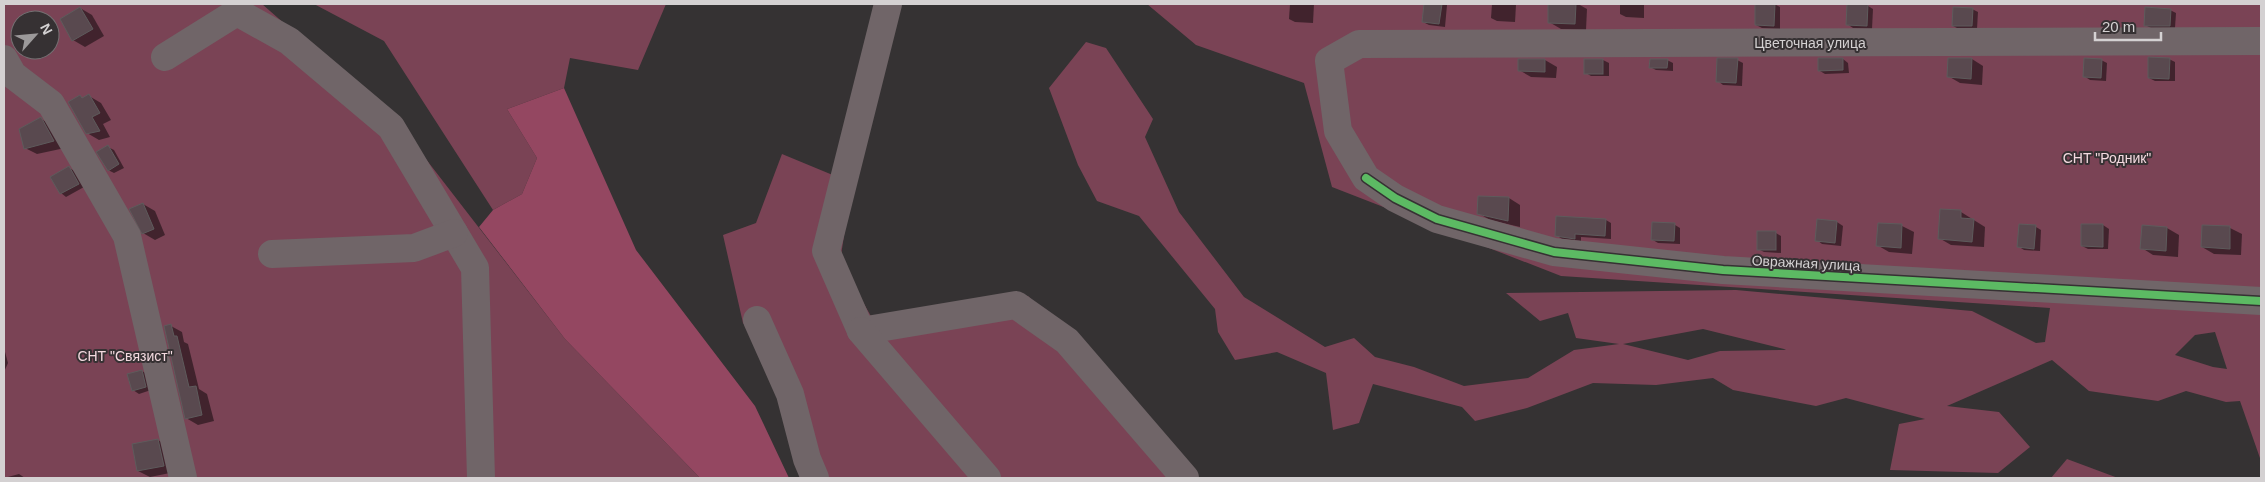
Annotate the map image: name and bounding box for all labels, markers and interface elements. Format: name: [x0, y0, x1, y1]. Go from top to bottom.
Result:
north arrow: [10, 10, 60, 60]
scale bar: [2095, 10, 2161, 42]
text: 20 m: [2102, 18, 2135, 35]
text: N: [37, 21, 56, 37]
street label: Цветочная улица: [1754, 35, 1866, 51]
park label: СНТ "Родник": [2063, 150, 2151, 166]
street label: Овражная улица: [1751, 252, 1861, 274]
park label: СНТ "Связист": [77, 348, 173, 364]

